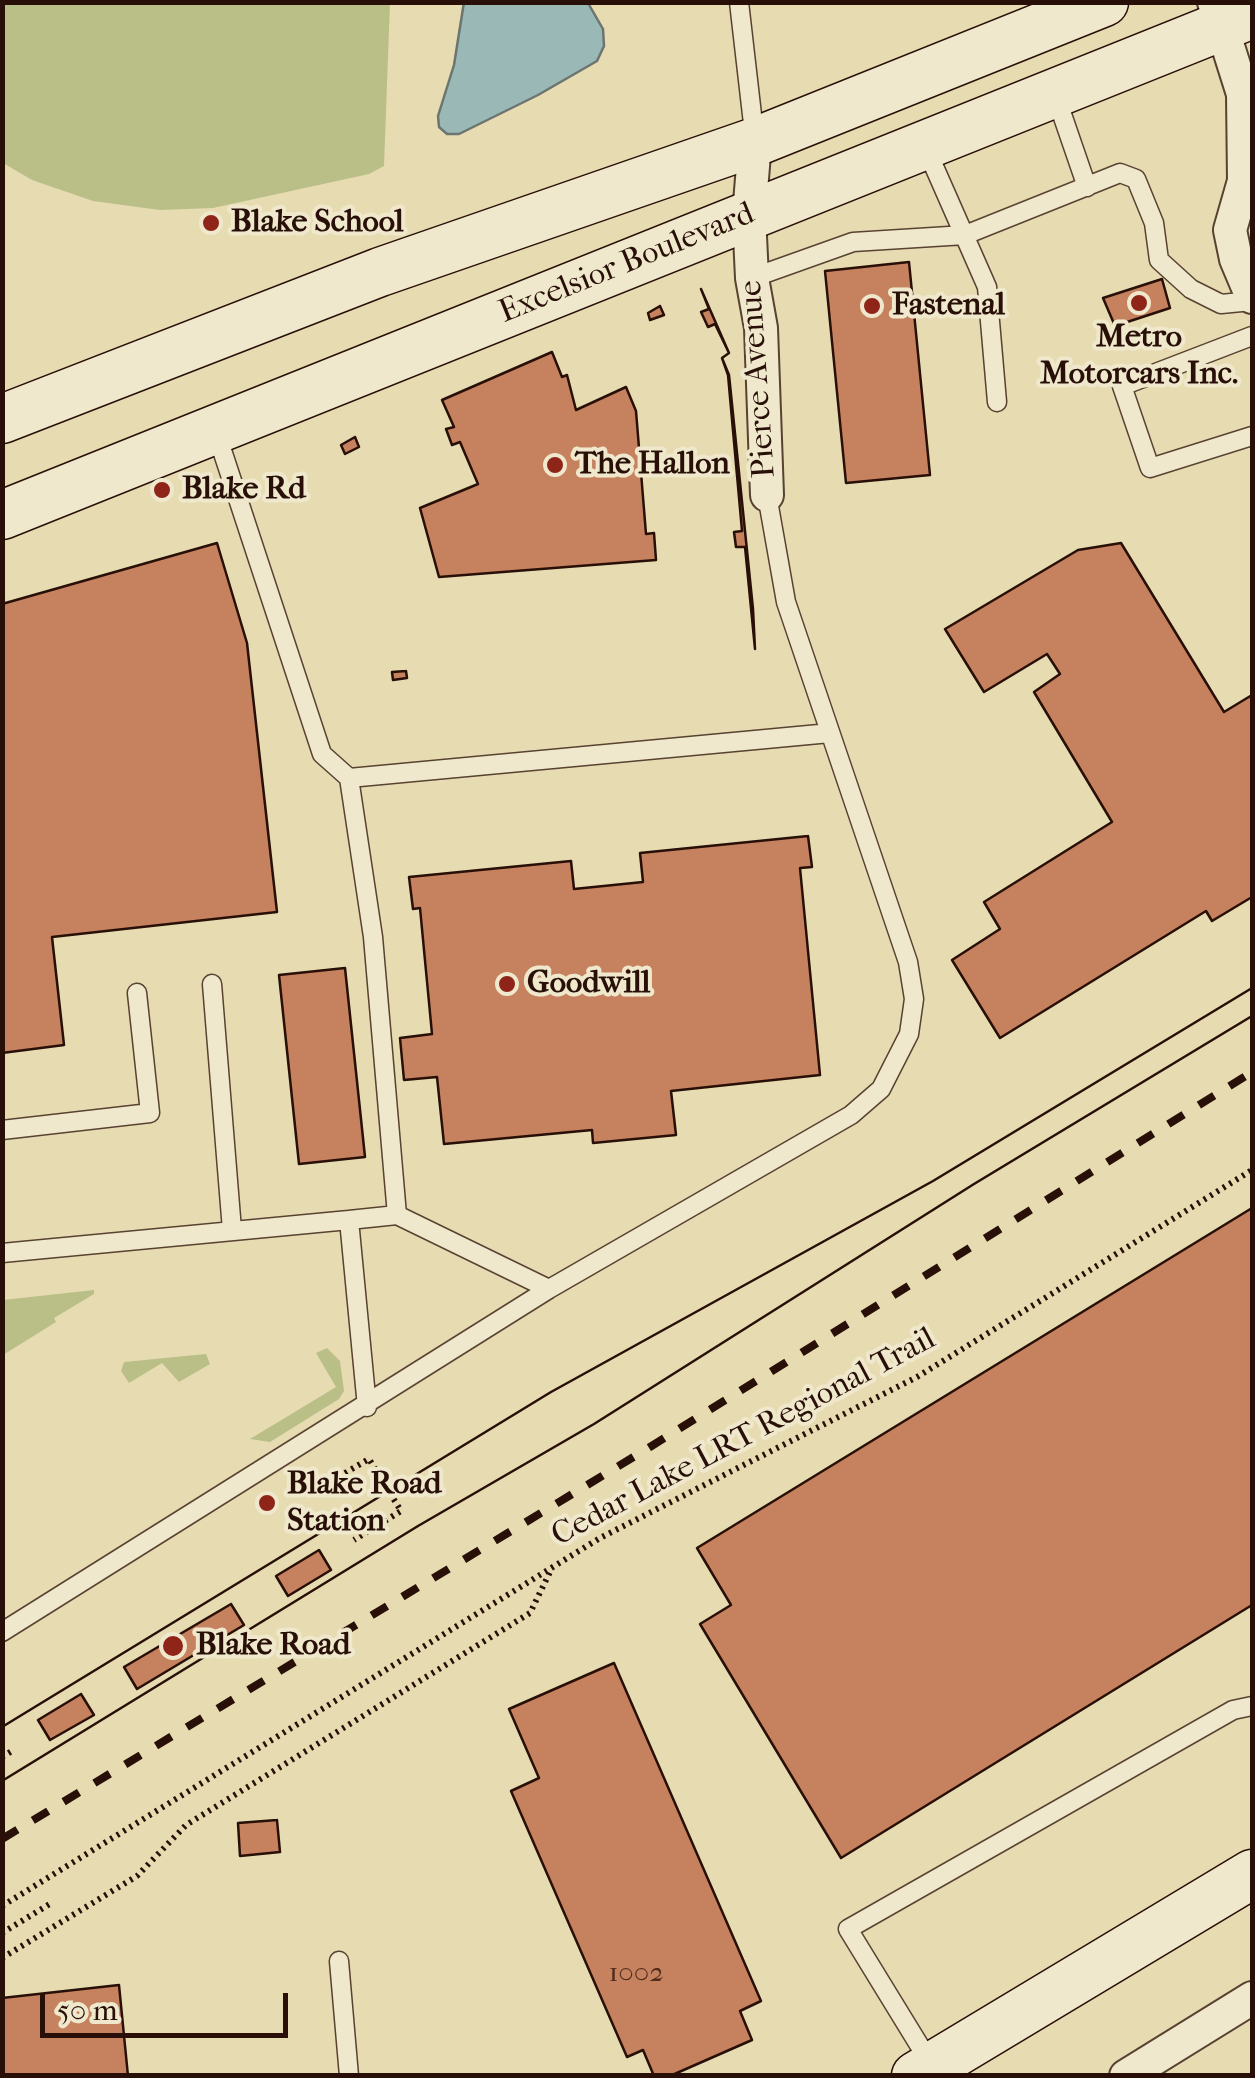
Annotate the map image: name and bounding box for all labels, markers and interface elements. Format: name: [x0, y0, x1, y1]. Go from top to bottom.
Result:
street label: Excelsior Boulevard: [494, 195, 760, 333]
place label: Blake School: [231, 204, 404, 242]
marker: Blake School: [200, 212, 222, 234]
street label: Pierce Avenue: [733, 279, 785, 479]
place label: Fastenal: [892, 287, 1005, 325]
marker: Metro Motorcars Inc.: [1128, 292, 1150, 314]
marker: Fastenal: [861, 295, 883, 317]
place label: Metro Motorcars Inc.: [1040, 319, 1238, 394]
place label: The Hallon: [575, 446, 730, 484]
marker: The Hallon: [544, 454, 566, 476]
place label: Blake Rd: [182, 471, 306, 509]
marker: Blake Rd: [151, 479, 173, 501]
place label: Goodwill: [527, 965, 650, 1003]
marker: Goodwill: [496, 973, 518, 995]
street label: Cedar Lake LRT Regional Trail: [546, 1320, 942, 1556]
place label: Blake Road Station: [287, 1466, 441, 1541]
marker: Blake Road Station: [256, 1492, 278, 1514]
place label: Blake Road: [196, 1627, 350, 1665]
marker: Blake Road: [160, 1633, 186, 1659]
house number: 1002: [608, 1957, 664, 1991]
scale bar: [45, 1973, 292, 2035]
text: 50 m: [57, 1993, 118, 2028]

